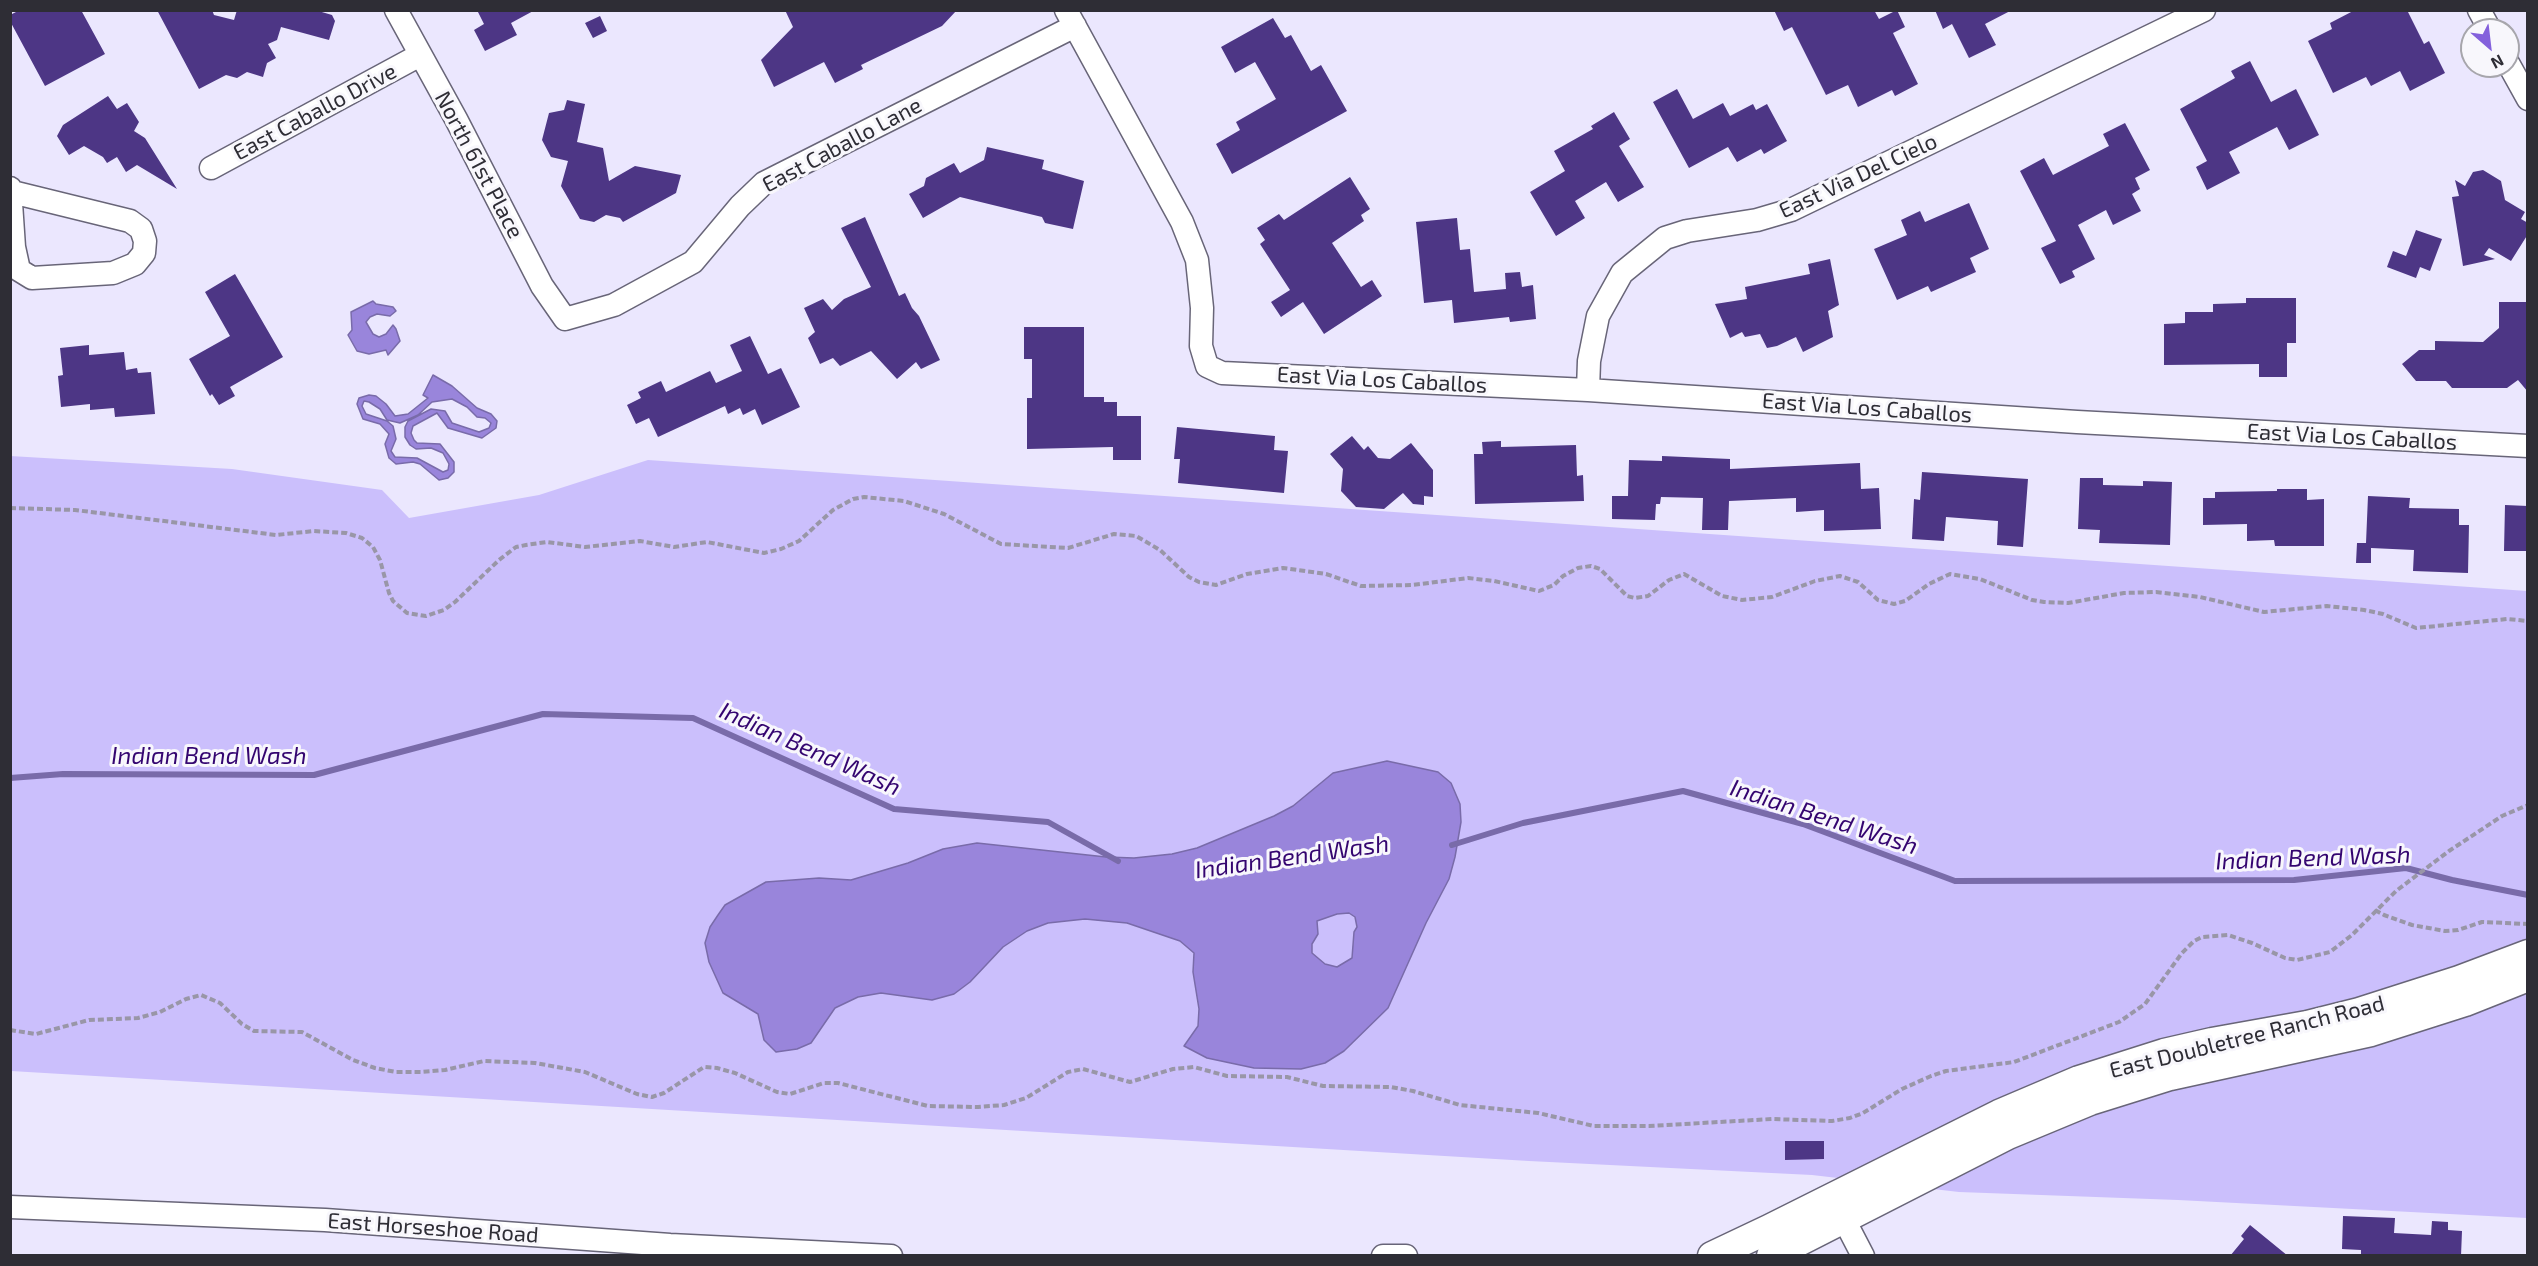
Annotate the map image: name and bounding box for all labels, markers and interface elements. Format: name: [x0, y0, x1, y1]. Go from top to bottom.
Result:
north arrow: [2460, 18, 2520, 78]
text: N: [2488, 51, 2507, 74]
street label: East Caballo Drive: [229, 58, 401, 166]
street label: North 61st Place: [429, 87, 529, 243]
street label: East Caballo Lane: [758, 92, 926, 198]
street label: East Via Del Cielo: [1775, 128, 1941, 224]
street label: East Via Los Caballos: [1276, 361, 1488, 399]
street label: East Via Los Caballos: [1761, 387, 1973, 429]
street label: East Via Los Caballos: [2246, 418, 2458, 456]
water label: Indian Bend Wash: [715, 696, 905, 802]
water label: Indian Bend Wash: [111, 742, 307, 770]
water label: Indian Bend Wash: [1727, 773, 1921, 861]
water label: Indian Bend Wash: [1193, 829, 1391, 885]
water label: Indian Bend Wash: [2215, 840, 2411, 876]
street label: East Doubletree Ranch Road: [2107, 990, 2387, 1084]
street label: East Horseshoe Road: [326, 1207, 540, 1249]

